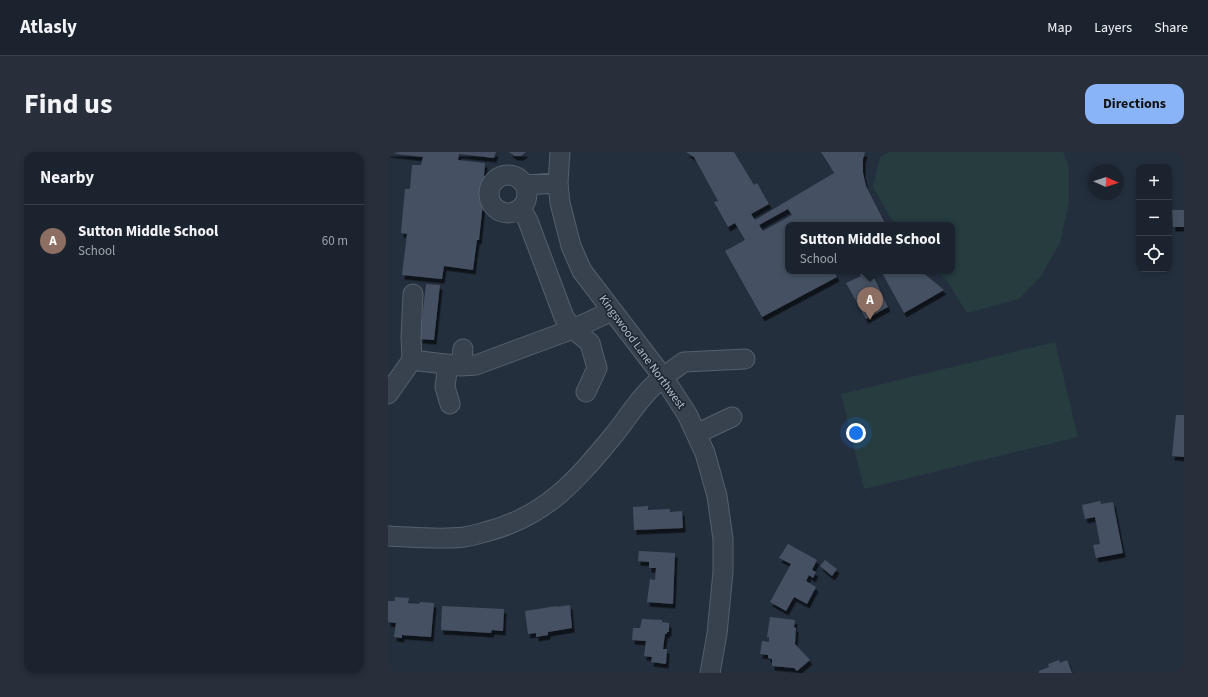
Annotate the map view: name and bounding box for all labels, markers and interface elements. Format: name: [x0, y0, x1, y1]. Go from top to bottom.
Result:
text: Atlasly: [20, 14, 77, 41]
text: Map: [1047, 18, 1072, 38]
text: Layers: [1094, 18, 1132, 38]
text: Share: [1154, 18, 1188, 38]
text: Find us: [24, 84, 112, 124]
button: Directions: [1085, 84, 1184, 124]
north arrow: [1088, 164, 1124, 200]
map controls: [1136, 164, 1172, 272]
button: +: [1136, 164, 1172, 200]
text: Nearby: [40, 166, 94, 190]
button: −: [1136, 200, 1172, 236]
text: Sutton Middle School: [78, 221, 218, 242]
popup: [785, 222, 955, 274]
text: Sutton Middle School: [800, 229, 940, 250]
text: A: [49, 232, 57, 250]
text: 60 m: [322, 232, 348, 250]
button: locate: [1136, 236, 1172, 272]
text: School: [78, 242, 115, 260]
text: School: [800, 250, 837, 268]
pin: A: [857, 287, 883, 320]
street label: Kingswood Lane Northwest: [595, 291, 689, 413]
your location: [846, 423, 866, 443]

